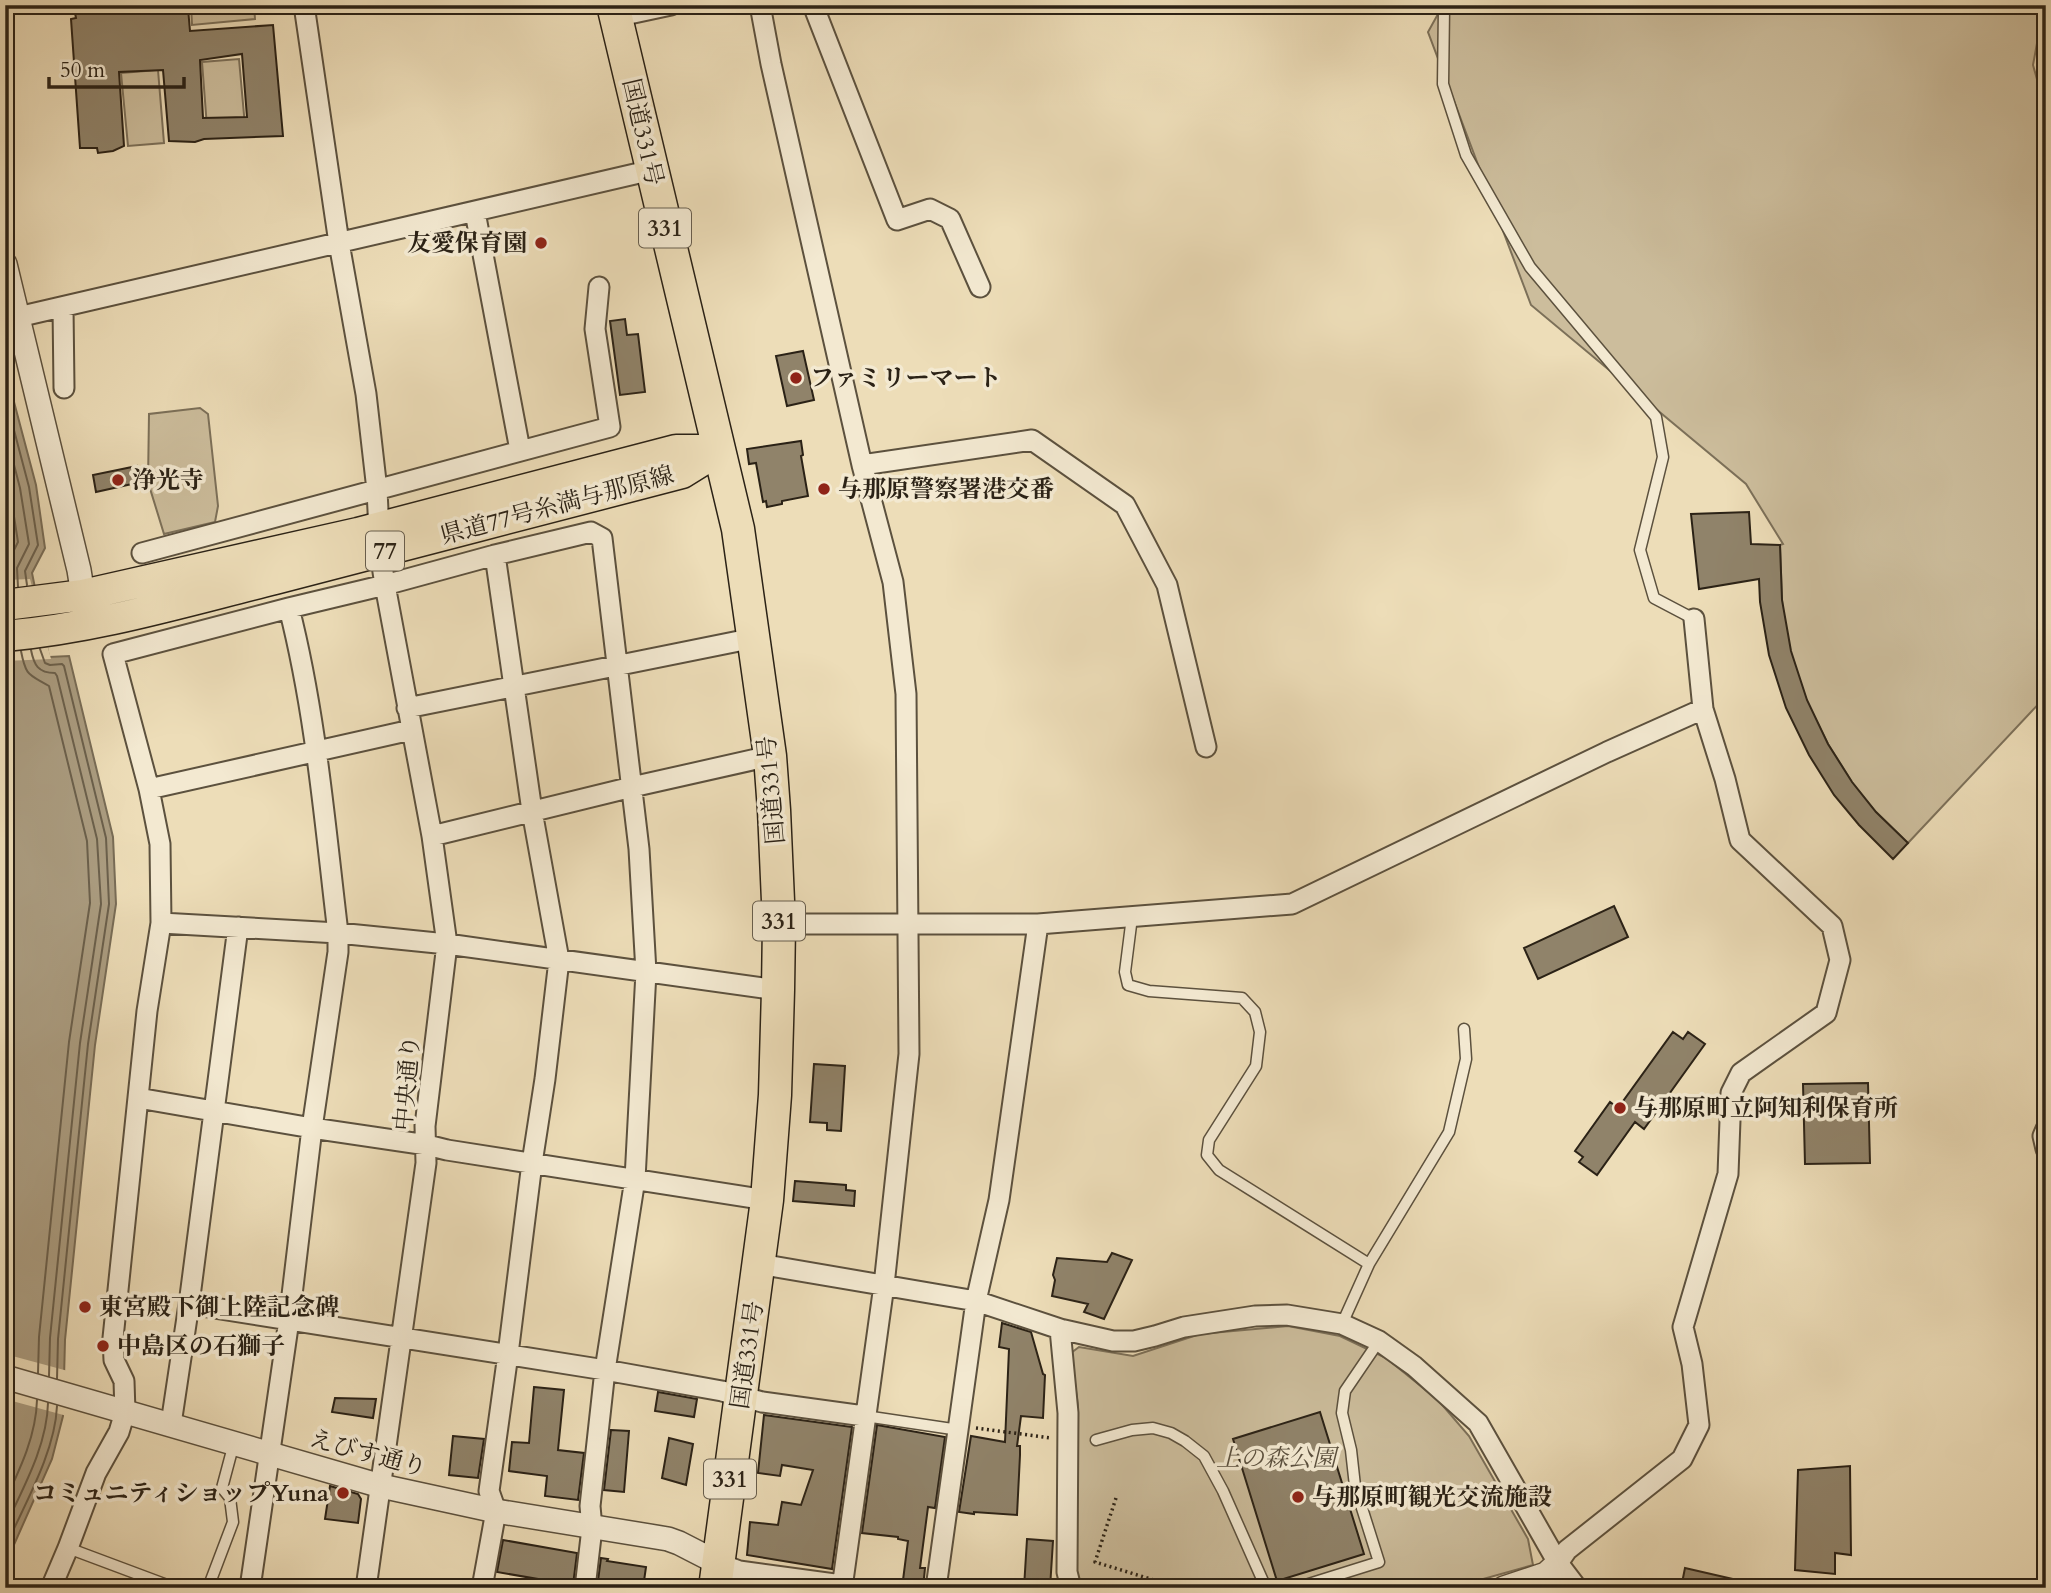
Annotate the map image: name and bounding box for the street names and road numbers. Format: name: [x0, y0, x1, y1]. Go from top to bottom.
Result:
street label: 国道331号: [614, 75, 671, 189]
road number: 331: [639, 208, 691, 247]
street label: 県道77号糸満与那原線: [437, 458, 678, 553]
road number: 77: [366, 531, 404, 570]
street label: 国道331号: [750, 734, 793, 846]
road number: 331: [753, 902, 805, 940]
street label: 中央通り: [387, 1034, 428, 1132]
street label: 国道331号: [724, 1299, 771, 1411]
street label: えびす通り: [306, 1422, 430, 1485]
road number: 331: [704, 1460, 756, 1498]

